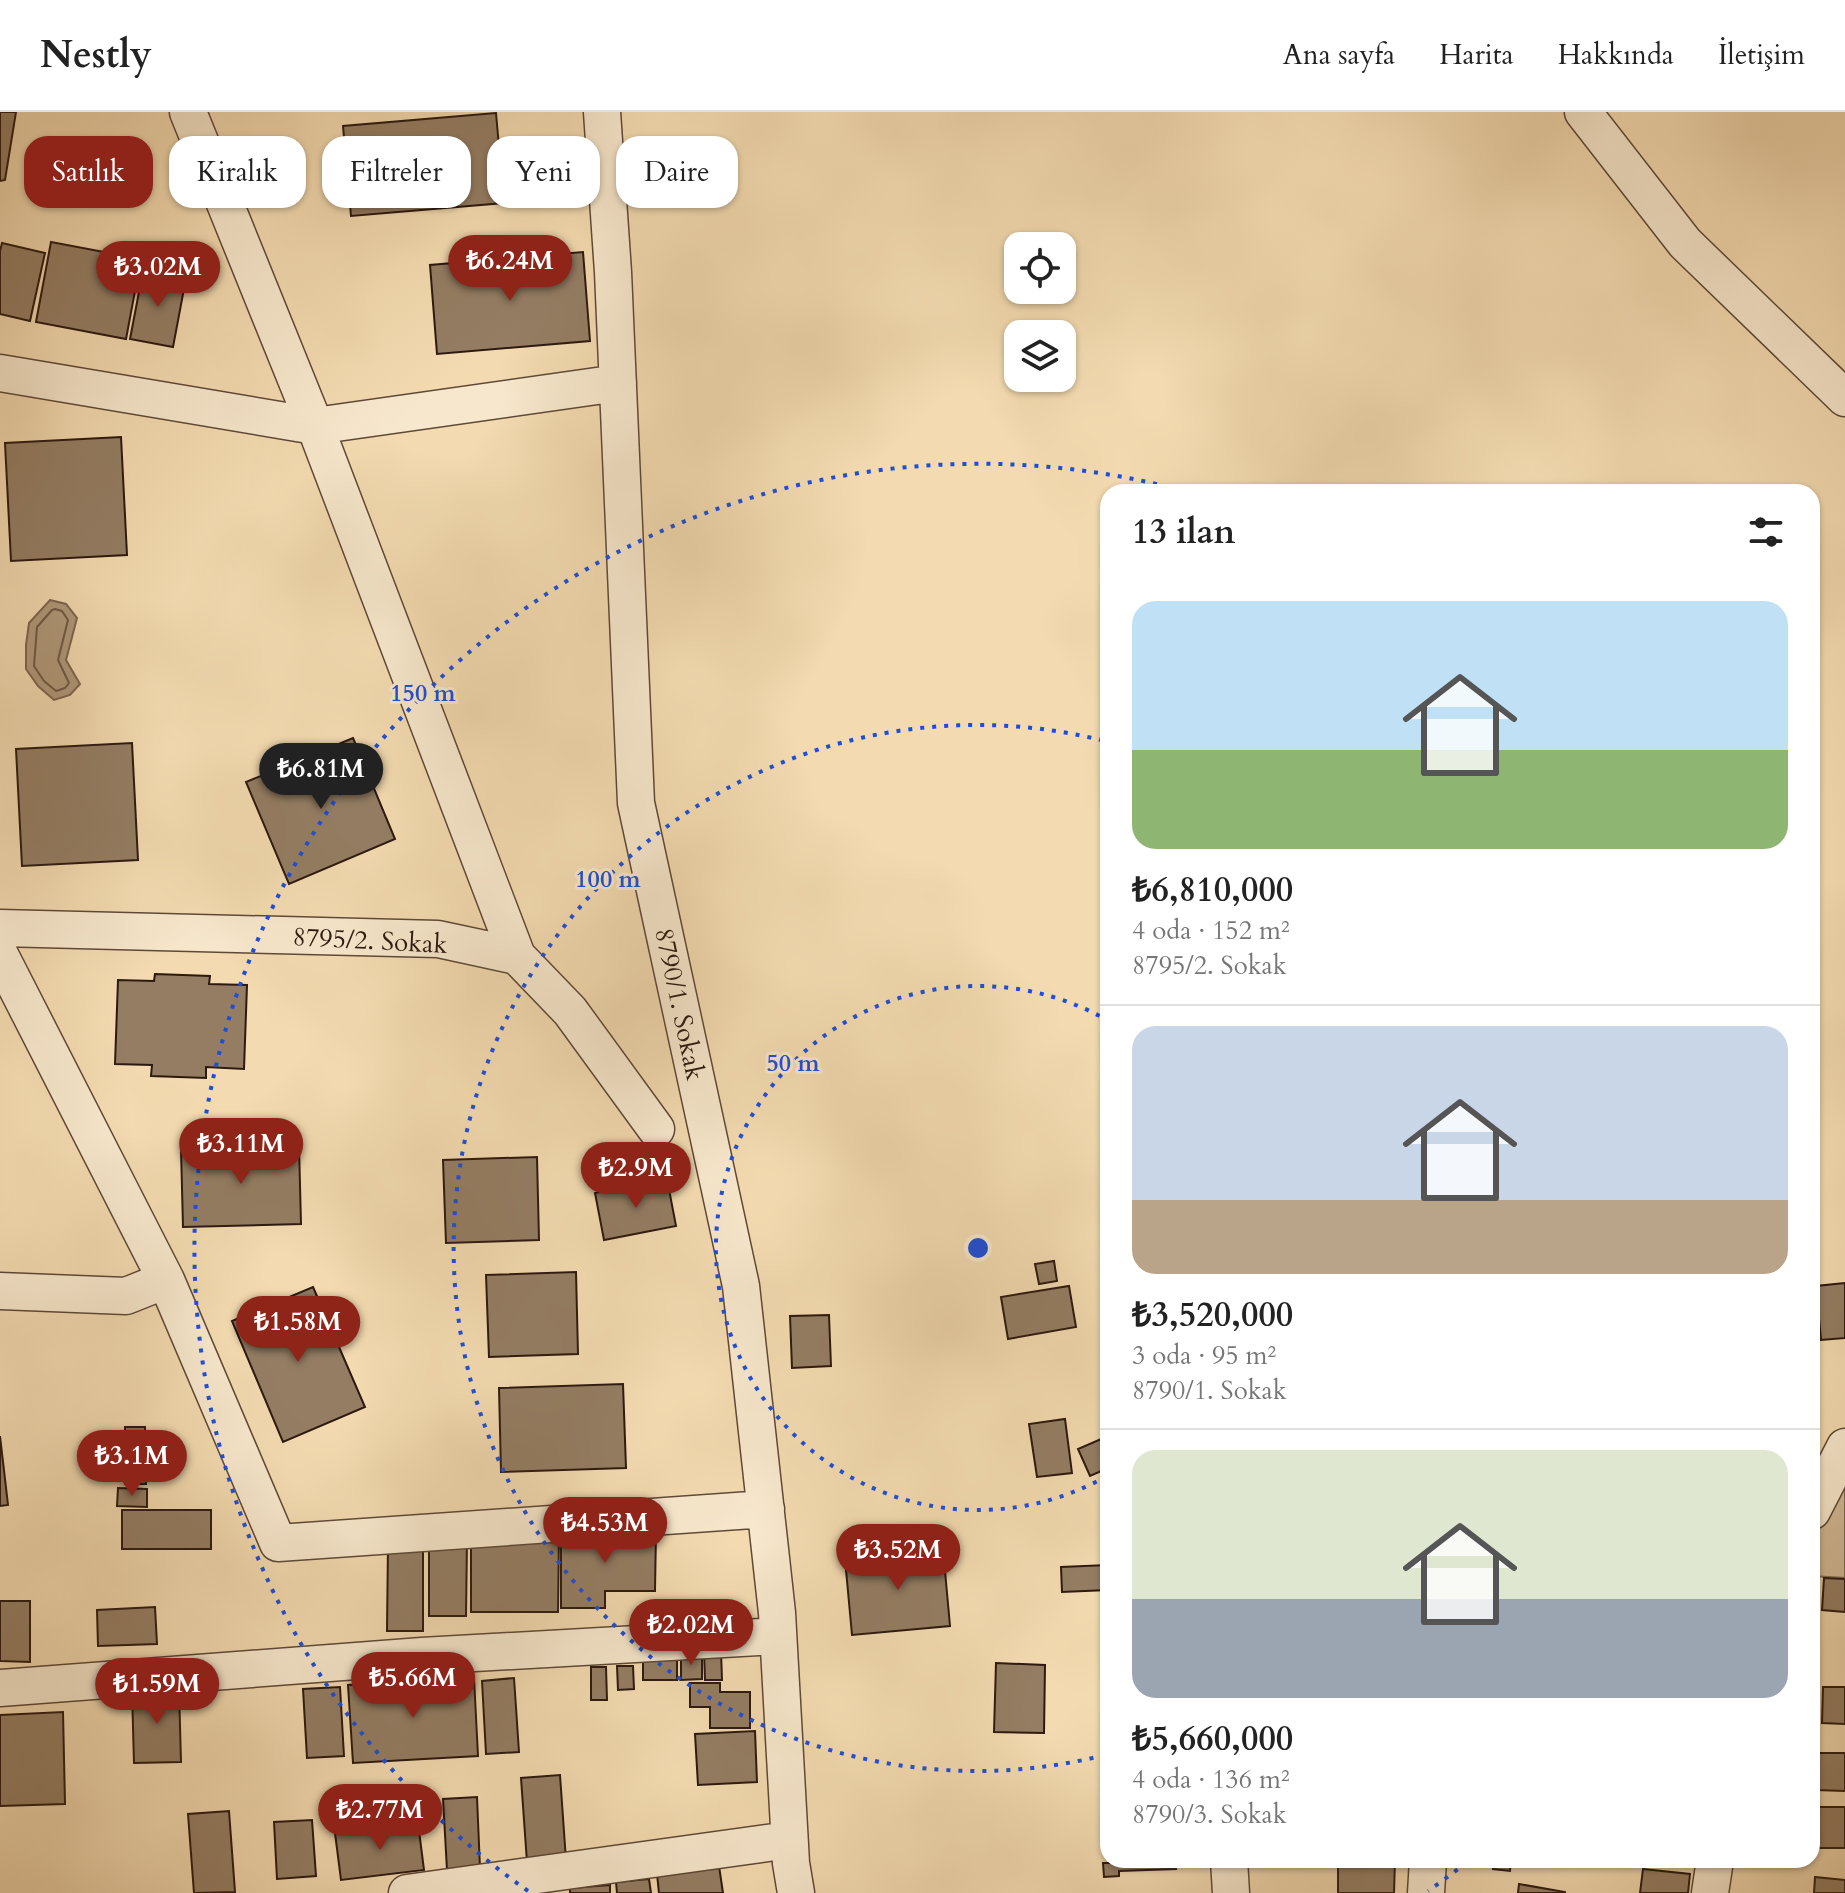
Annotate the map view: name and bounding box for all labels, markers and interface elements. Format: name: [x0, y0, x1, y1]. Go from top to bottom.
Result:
text: Nestly: [40, 29, 152, 81]
text: Ana sayfa: [1283, 36, 1395, 74]
text: Harita: [1439, 36, 1514, 74]
text: Hakkında: [1558, 36, 1674, 74]
text: İletişim: [1718, 36, 1805, 74]
chip: Satılık: [24, 136, 153, 208]
chip: Kiralık: [169, 136, 306, 208]
chip: Filtreler: [322, 136, 471, 208]
chip: Yeni: [487, 136, 600, 208]
chip: Daire: [616, 136, 738, 208]
map controls: [1004, 232, 1076, 392]
button: locate: [1004, 232, 1076, 304]
pin: ₺6.24M: [445, 235, 575, 303]
pin: ₺3.02M: [93, 241, 223, 309]
text: ₺6.24M: [466, 243, 554, 278]
text: ₺3.02M: [114, 249, 202, 284]
button: layers: [1004, 320, 1076, 392]
text: 13 ilan: [1132, 509, 1235, 555]
icon: filters: [1744, 510, 1788, 554]
icon: home: [1388, 653, 1532, 797]
text: 150 m: [390, 677, 457, 710]
pin: ₺6.81M: [256, 743, 386, 811]
text: ₺6.81M: [277, 751, 365, 786]
text: 100 m: [575, 863, 642, 896]
text: ₺6,810,000: [1132, 867, 1293, 913]
text: 4 oda · 152 m²: [1132, 913, 1290, 948]
street label: 8795/2. Sokak: [292, 919, 448, 962]
street label: 8790/1. Sokak: [646, 925, 713, 1084]
text: 8795/2. Sokak: [1132, 948, 1287, 983]
text: 50 m: [766, 1047, 820, 1080]
icon: home: [1388, 1078, 1532, 1222]
pin: ₺3.11M: [176, 1118, 306, 1186]
text: ₺3.11M: [197, 1126, 285, 1161]
pin: ₺2.9M: [580, 1142, 692, 1210]
text: ₺2.9M: [599, 1150, 673, 1185]
centre of rings: [964, 1234, 992, 1262]
text: ₺3,520,000: [1132, 1292, 1293, 1338]
pin: ₺1.58M: [233, 1296, 363, 1364]
text: ₺1.58M: [254, 1304, 342, 1339]
text: 3 oda · 95 m²: [1132, 1338, 1276, 1373]
text: 8790/1. Sokak: [1132, 1373, 1287, 1408]
pin: ₺3.1M: [76, 1430, 188, 1498]
text: ₺3.1M: [95, 1438, 169, 1473]
pin: ₺4.53M: [540, 1497, 670, 1565]
icon: home: [1388, 1502, 1532, 1646]
text: ₺4.53M: [561, 1505, 649, 1540]
pin: ₺3.52M: [833, 1524, 963, 1592]
text: ₺3.52M: [854, 1532, 942, 1567]
pin: ₺2.02M: [626, 1599, 756, 1667]
text: ₺2.02M: [647, 1607, 735, 1642]
pin: ₺5.66M: [348, 1652, 478, 1720]
pin: ₺1.59M: [92, 1658, 222, 1726]
text: ₺5.66M: [369, 1660, 457, 1695]
text: ₺1.59M: [113, 1666, 201, 1701]
text: ₺5,660,000: [1132, 1716, 1293, 1762]
text: 4 oda · 136 m²: [1132, 1762, 1290, 1797]
pin: ₺2.77M: [315, 1784, 445, 1852]
text: ₺2.77M: [336, 1792, 424, 1827]
text: 8790/3. Sokak: [1132, 1797, 1287, 1832]

